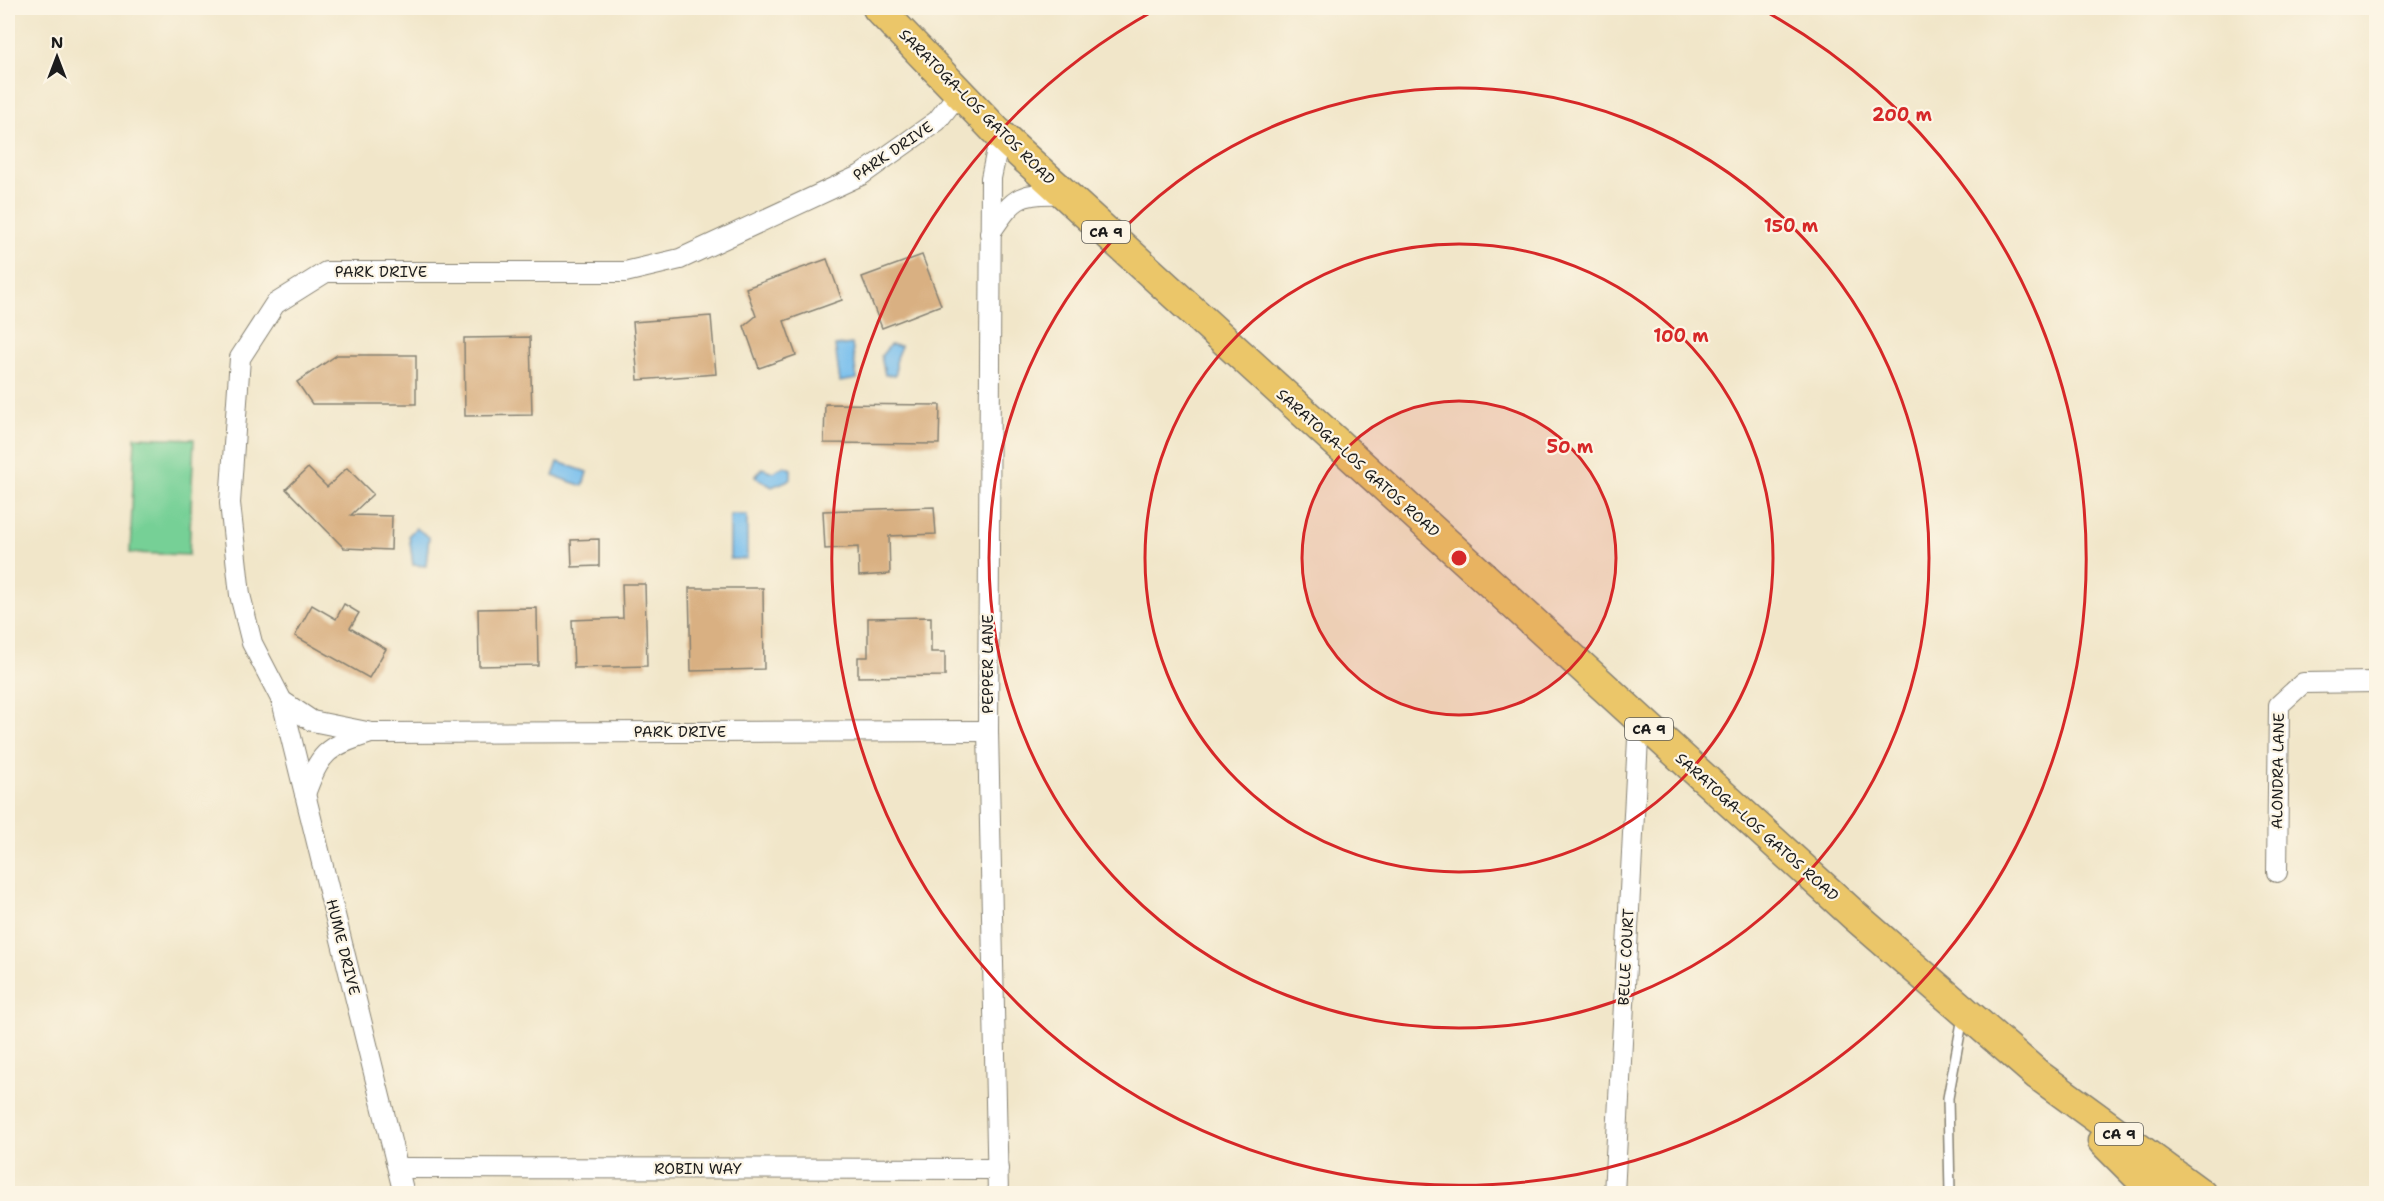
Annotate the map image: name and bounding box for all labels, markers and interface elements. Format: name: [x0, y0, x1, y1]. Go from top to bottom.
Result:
street label: SARATOGA-LOS GATOS ROAD: [895, 25, 1059, 189]
north arrow: [27, 27, 87, 87]
text: N: [51, 32, 63, 53]
text: 200 m: [1872, 103, 1933, 127]
street label: PARK DRIVE: [849, 117, 937, 185]
text: 150 m: [1764, 214, 1819, 238]
road number: CA 9: [1082, 221, 1130, 243]
street label: PARK DRIVE: [335, 262, 427, 282]
text: 100 m: [1653, 324, 1709, 348]
street label: SARATOGA-LOS GATOS ROAD: [1272, 384, 1444, 542]
text: 50 m: [1547, 435, 1594, 459]
centre of rings: [1449, 548, 1469, 568]
street label: PEPPER LANE: [978, 614, 998, 714]
street label: ALONDRA LANE: [2267, 713, 2289, 829]
road number: CA 9: [1625, 718, 1673, 740]
street label: PARK DRIVE: [634, 722, 726, 742]
street label: SARATOGA-LOS GATOS ROAD: [1671, 748, 1843, 906]
street label: HUME DRIVE: [321, 897, 365, 997]
street label: BELLE COURT: [1613, 908, 1639, 1006]
road number: CA 9: [2095, 1123, 2143, 1145]
street label: ROBIN WAY: [654, 1159, 742, 1179]

